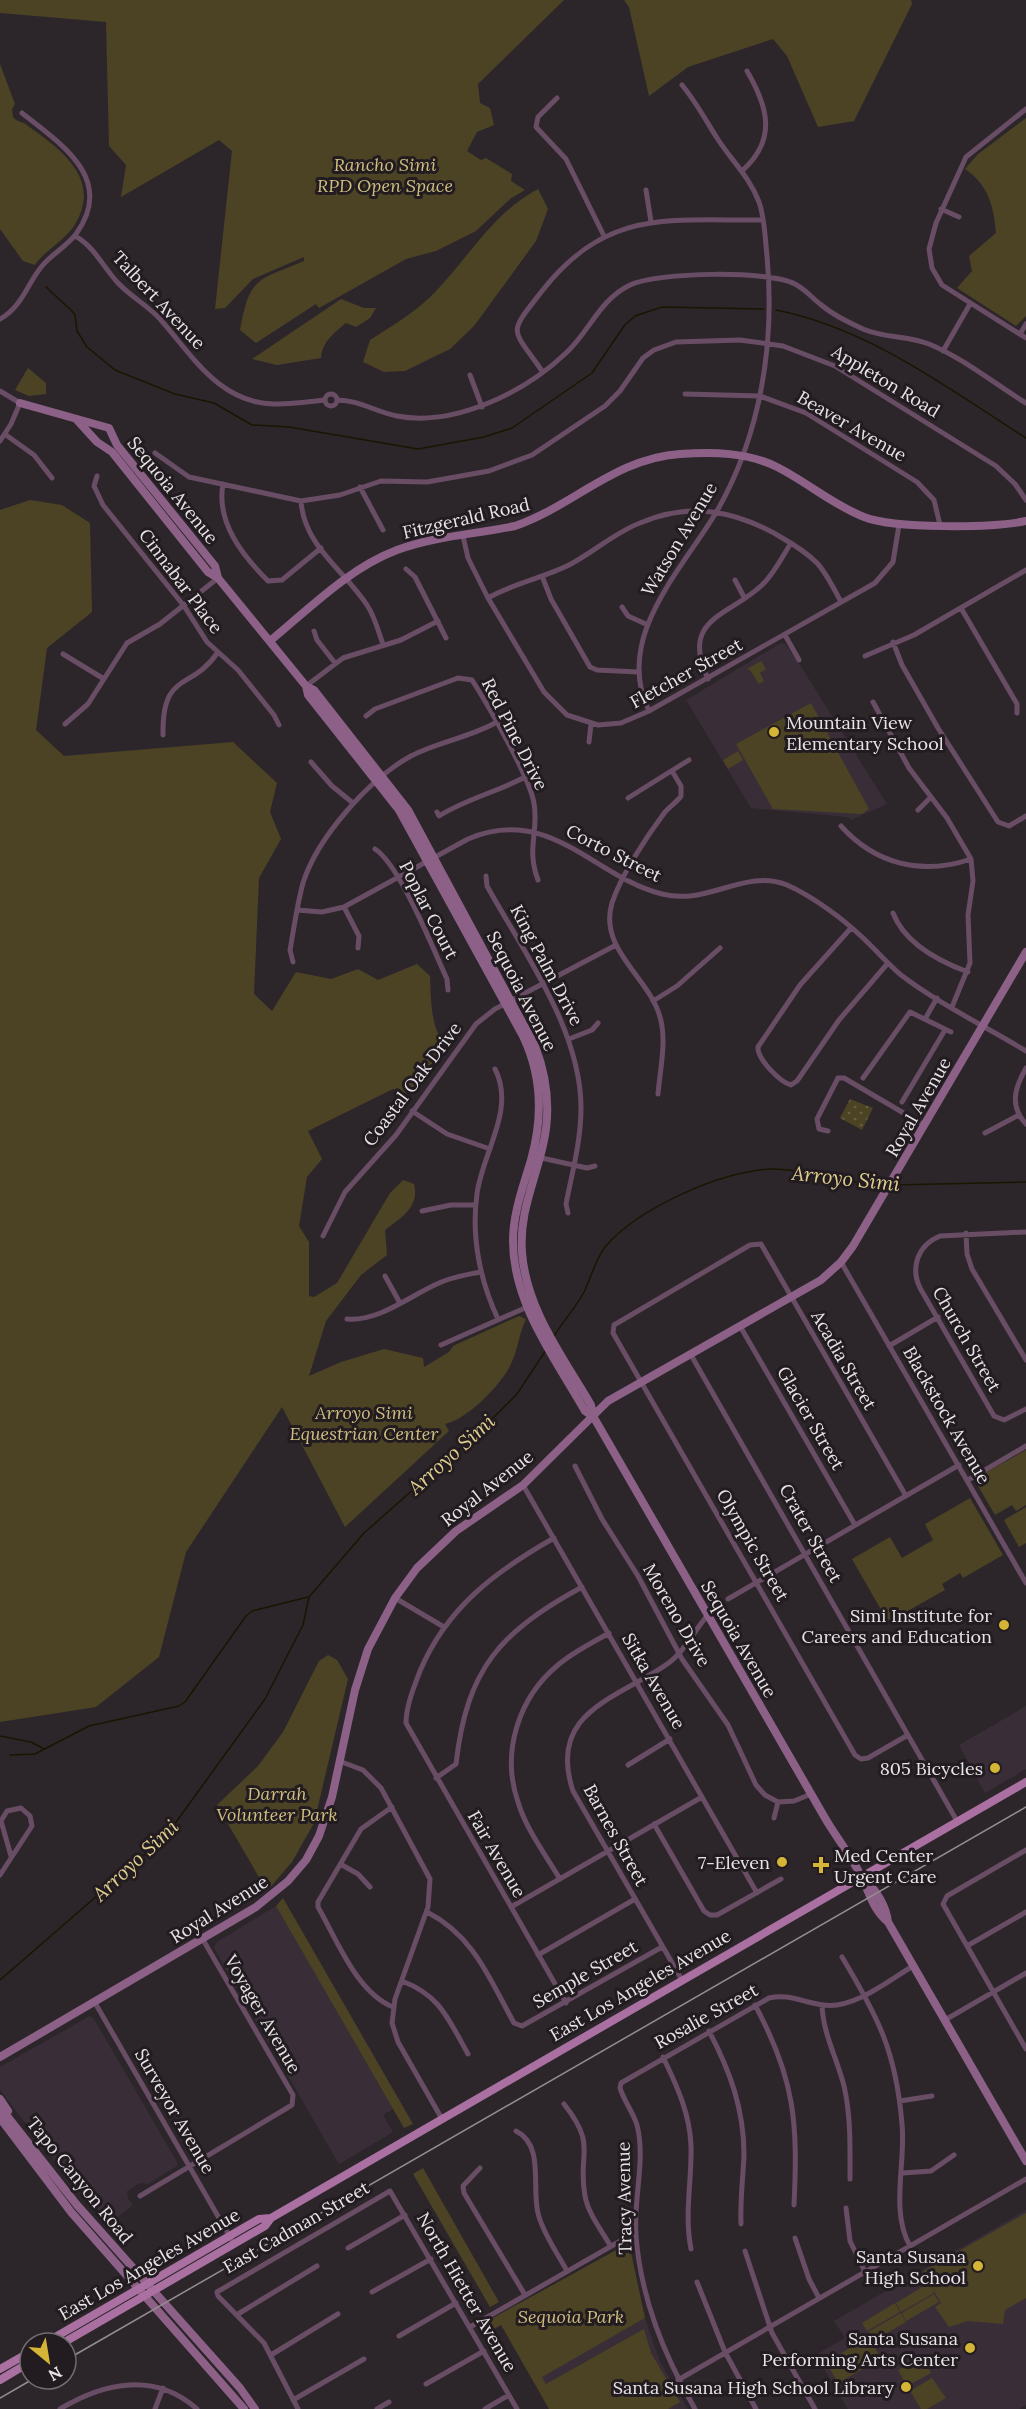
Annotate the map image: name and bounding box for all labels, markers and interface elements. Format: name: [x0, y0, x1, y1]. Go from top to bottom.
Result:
park label: Rancho Simi RPD Open Space: [317, 153, 453, 197]
street label: Talbert Avenue: [108, 246, 211, 354]
street label: Appleton Road: [827, 339, 944, 422]
street label: Beaver Avenue: [793, 385, 911, 467]
street label: Sequoia Avenue: [123, 432, 224, 549]
street label: Watson Avenue: [636, 478, 722, 600]
street label: Fitzgerald Road: [400, 492, 532, 544]
street label: Cinnabar Place: [134, 524, 228, 638]
street label: Fletcher Street: [626, 633, 746, 713]
street label: Red Pine Drive: [477, 674, 553, 794]
place label: Mountain View Elementary School: [786, 711, 944, 755]
marker: Mountain View Elementary School: [767, 725, 781, 739]
street label: Corto Street: [562, 819, 666, 887]
street label: Poplar Court: [394, 857, 464, 963]
street label: King Palm Drive: [505, 901, 589, 1030]
street label: Sequoia Avenue: [482, 927, 562, 1055]
street label: Coastal Oak Drive: [358, 1017, 466, 1151]
street label: Royal Avenue: [880, 1053, 956, 1161]
water label: Arroyo Simi: [790, 1160, 902, 1196]
street label: Church Street: [928, 1282, 1006, 1396]
street label: Acadia Street: [806, 1305, 882, 1414]
street label: Blackstock Avenue: [898, 1342, 996, 1488]
street label: Glacier Street: [772, 1362, 850, 1474]
park label: Arroyo Simi Equestrian Center: [289, 1401, 439, 1445]
water label: Arroyo Simi: [402, 1408, 500, 1500]
street label: Royal Avenue: [436, 1445, 538, 1531]
street label: Crater Street: [774, 1479, 848, 1587]
street label: Olympic Street: [712, 1485, 794, 1605]
street label: Moreno Drive: [638, 1559, 716, 1671]
street label: Sequoia Avenue: [696, 1576, 782, 1702]
place label: Simi Institute for Careers and Education: [802, 1604, 992, 1648]
marker: Simi Institute for Careers and Education: [997, 1618, 1011, 1632]
street label: Sitka Avenue: [617, 1629, 691, 1733]
place label: 805 Bicycles: [880, 1757, 983, 1780]
marker: 805 Bicycles: [988, 1761, 1002, 1775]
street label: Barnes Street: [579, 1780, 653, 1890]
park label: Darrah Volunteer Park: [216, 1782, 338, 1826]
street label: Fair Avenue: [463, 1806, 531, 1902]
water label: Arroyo Simi: [86, 1813, 184, 1907]
place label: Med Center Urgent Care: [834, 1844, 937, 1888]
place label: 7-Eleven: [698, 1851, 770, 1874]
marker: 7-Eleven: [775, 1855, 789, 1869]
marker: Med Center Urgent Care: [812, 1856, 830, 1874]
street label: Royal Avenue: [166, 1870, 272, 1948]
street label: East Los Angeles Avenue: [545, 1924, 735, 2046]
street label: Semple Street: [528, 1935, 642, 2013]
street label: Voyager Avenue: [219, 1950, 306, 2078]
street label: Rosalie Street: [650, 1978, 762, 2054]
street label: Surveyor Avenue: [130, 2044, 220, 2178]
street label: Tapo Canyon Road: [22, 2112, 138, 2248]
street label: Tracy Avenue: [612, 2141, 636, 2255]
street label: East Cadman Street: [219, 2176, 373, 2278]
street label: East Los Angeles Avenue: [54, 2203, 244, 2325]
street label: North Hietter Avenue: [412, 2208, 522, 2376]
place label: Santa Susana High School: [856, 2245, 966, 2289]
marker: Santa Susana High School: [971, 2259, 985, 2273]
park label: Sequoia Park: [518, 2305, 624, 2328]
place label: Santa Susana Performing Arts Center: [762, 2327, 958, 2371]
north arrow: [18, 2331, 78, 2391]
marker: Santa Susana Performing Arts Center: [963, 2341, 977, 2355]
text: N: [45, 2362, 66, 2386]
place label: Santa Susana High School Library: [613, 2376, 894, 2399]
marker: Santa Susana High School Library: [899, 2380, 913, 2394]

